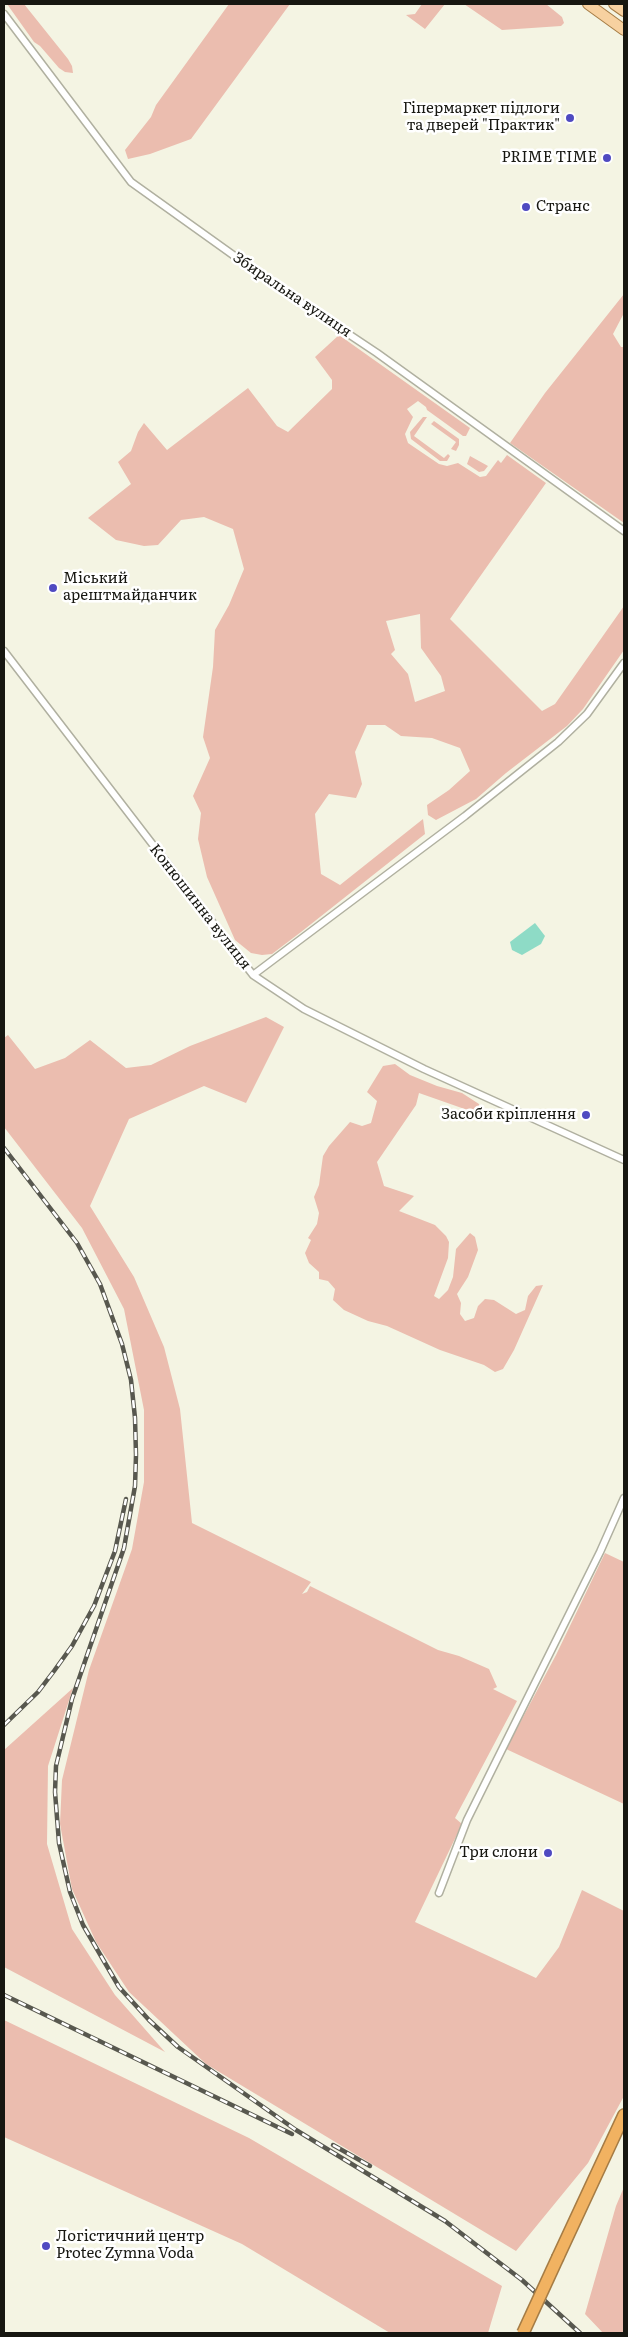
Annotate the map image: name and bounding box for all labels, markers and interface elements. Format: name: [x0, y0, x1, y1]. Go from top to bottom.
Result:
place label: Гіпермаркет підлоги та дверей "Практик": [403, 100, 560, 135]
marker: Гіпермаркет підлоги та дверей "Практик": [564, 112, 576, 124]
place label: PRIME TIME: [502, 149, 597, 167]
marker: PRIME TIME: [601, 152, 613, 164]
place label: Странс: [536, 198, 590, 216]
marker: Странс: [520, 201, 532, 213]
street label: Збиральна вулиця: [229, 249, 355, 341]
place label: Міський арештмайданчик: [63, 570, 197, 605]
marker: Міський арештмайданчик: [47, 582, 59, 594]
street label: Конюшинна вулиця: [145, 841, 255, 973]
place label: Засоби кріплення: [441, 1106, 576, 1124]
marker: Засоби кріплення: [580, 1109, 592, 1121]
place label: Три слони: [459, 1844, 538, 1862]
marker: Три слони: [542, 1847, 554, 1859]
place label: Логістичний центр Protec Zymna Voda: [56, 2228, 204, 2263]
marker: Логістичний центр Protec Zymna Voda: [40, 2240, 52, 2252]

